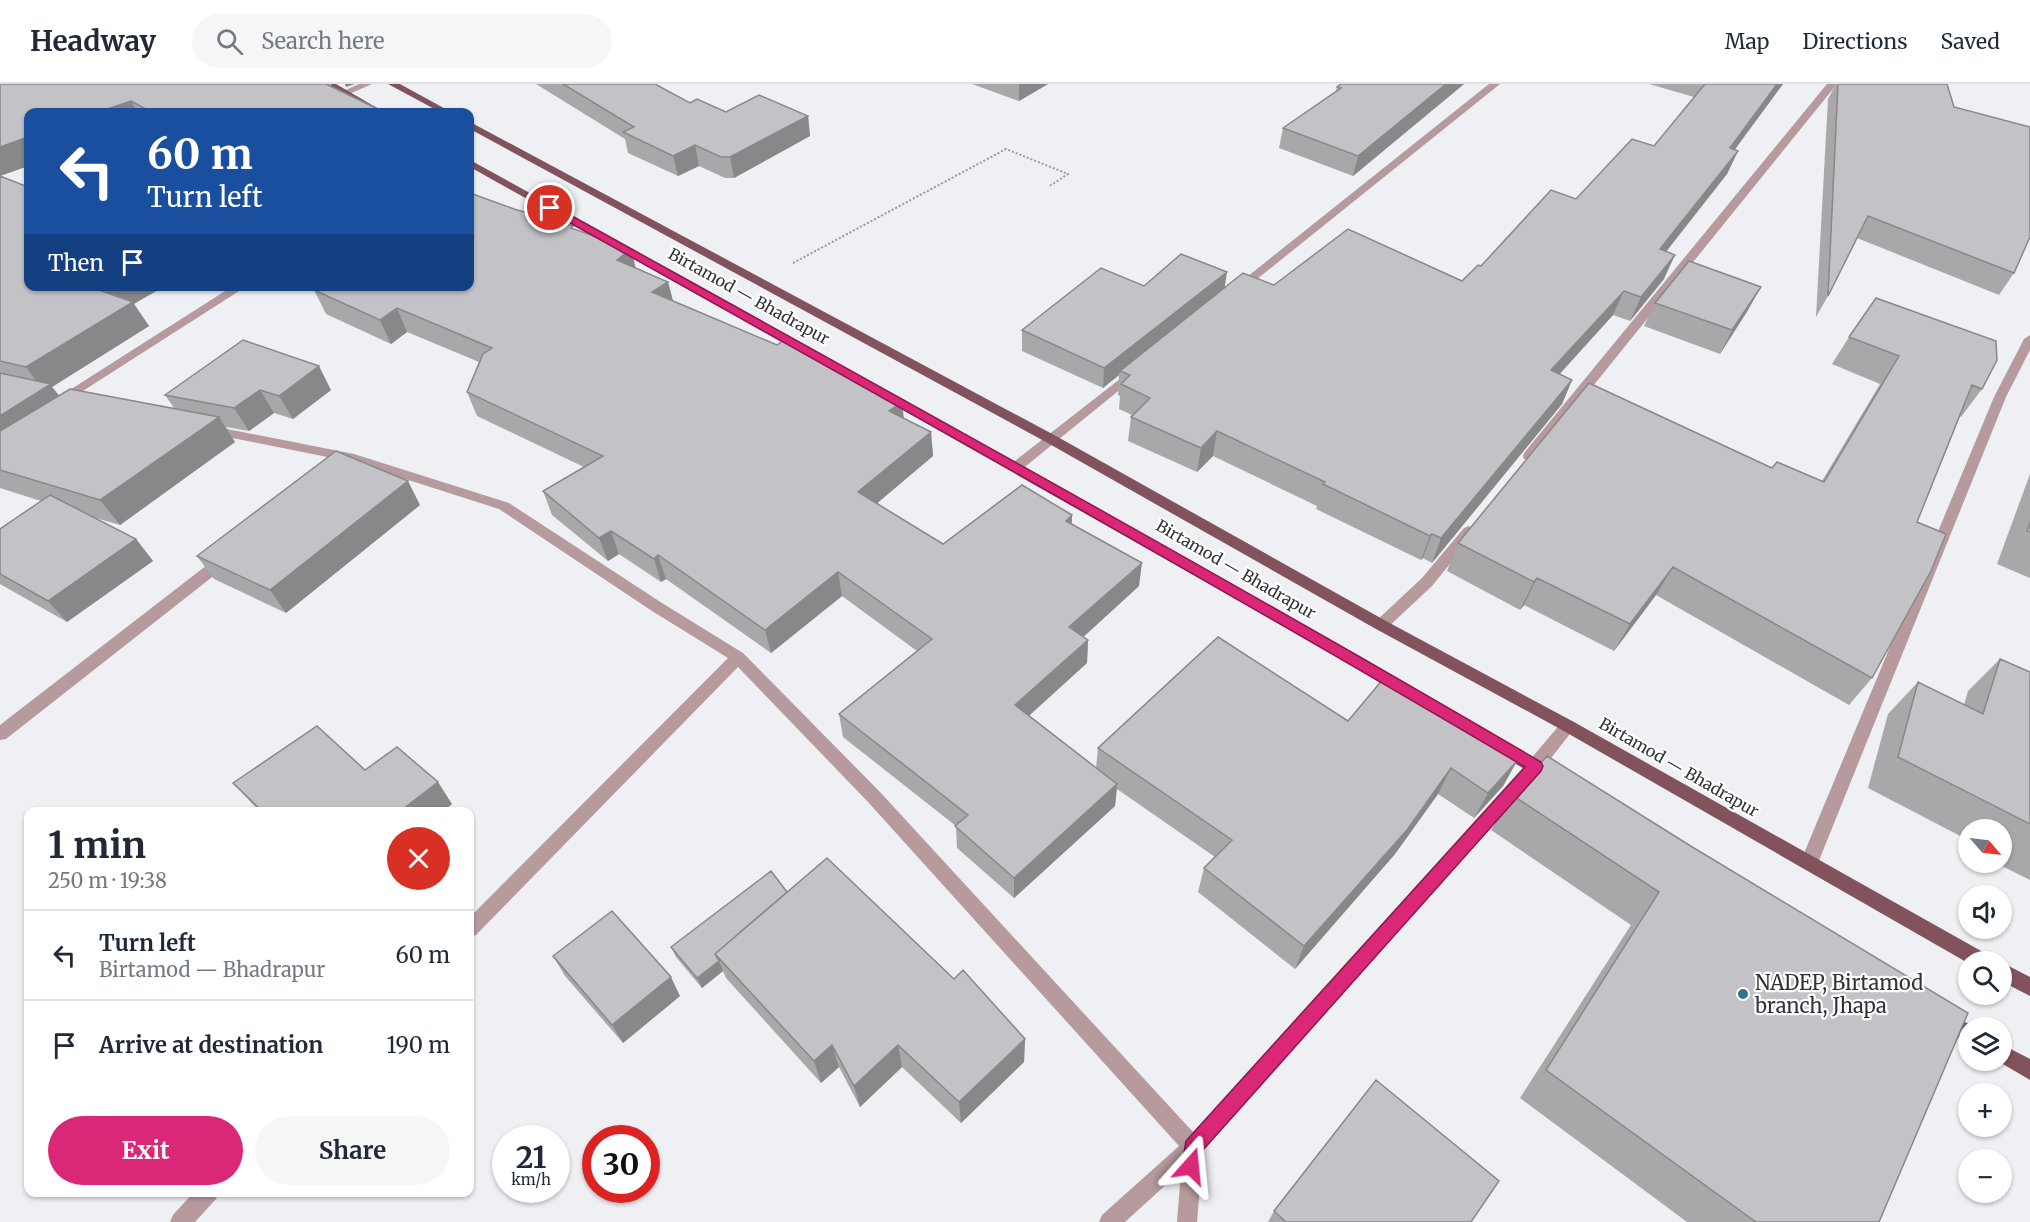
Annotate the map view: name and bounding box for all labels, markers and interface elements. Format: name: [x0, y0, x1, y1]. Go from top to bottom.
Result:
search box: [192, 14, 612, 68]
text: Headway: [30, 23, 156, 59]
icon: search: [213, 25, 246, 58]
text: Search here: [261, 27, 385, 55]
text: Map: [1725, 28, 1769, 55]
text: Directions: [1802, 28, 1907, 55]
text: Saved: [1940, 28, 2000, 55]
text: 60 m: [147, 128, 253, 180]
icon: left: [48, 132, 126, 210]
text: Turn left: [147, 180, 262, 214]
pin: [524, 182, 575, 233]
icon: arrive: [533, 191, 566, 224]
street label: Birtamod — Bhadrapur: [665, 243, 833, 349]
icon: arrive: [116, 246, 149, 279]
text: Then: [48, 249, 104, 277]
street label: Birtamod — Bhadrapur: [1153, 515, 1319, 623]
street label: Birtamod — Bhadrapur: [1596, 713, 1762, 821]
north arrow: [1958, 819, 2012, 873]
map controls: [1958, 819, 2012, 1203]
text: 1 min: [48, 823, 146, 868]
button: close: [387, 827, 450, 890]
text: 250 m · 19:38: [48, 868, 167, 893]
button: sound: [1958, 885, 2012, 939]
text: Turn left: [99, 929, 196, 957]
icon: left: [48, 939, 81, 972]
text: 60 m: [396, 941, 450, 969]
button: search: [1958, 951, 2012, 1005]
text: Birtamod — Bhadrapur: [99, 957, 325, 982]
place label: NADEP, Birtamod branch, Jhapa: [1754, 970, 1923, 1018]
marker: NADEP, Birtamod branch, Jhapa: [1736, 987, 1750, 1001]
button: layers: [1958, 1017, 2012, 1071]
icon: arrive: [48, 1029, 81, 1062]
text: Arrive at destination: [99, 1031, 323, 1059]
text: 190 m: [387, 1031, 450, 1059]
button: +: [1958, 1083, 2012, 1137]
button: Exit: [48, 1116, 243, 1185]
button: Share: [255, 1116, 450, 1185]
speed limit sign: 30: [582, 1125, 660, 1203]
position arrow: [1159, 1134, 1223, 1198]
text: 21: [516, 1138, 546, 1176]
button: −: [1958, 1149, 2012, 1203]
text: km/h: [511, 1170, 551, 1189]

